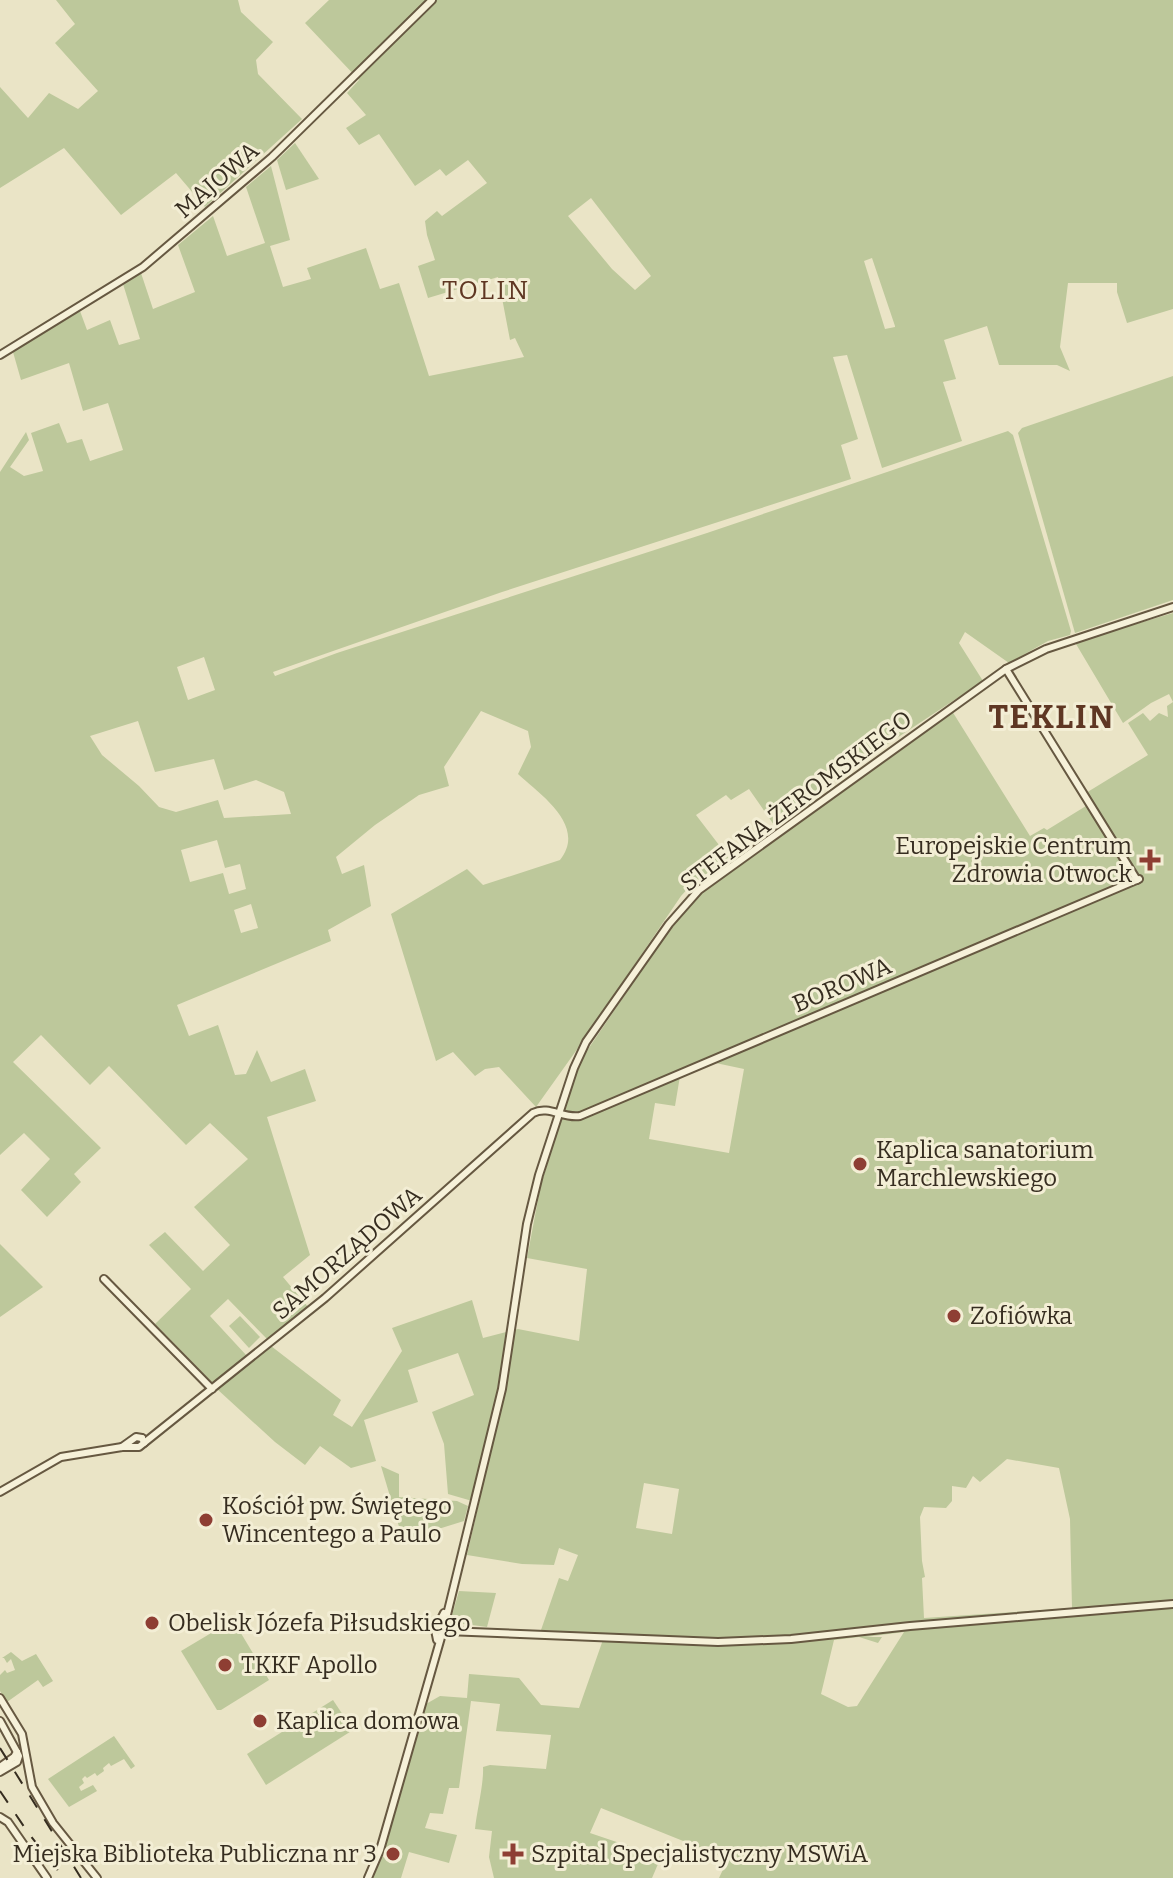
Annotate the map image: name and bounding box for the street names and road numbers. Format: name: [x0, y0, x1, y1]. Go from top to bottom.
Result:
street label: MAJOWA: [170, 136, 264, 224]
street label: STEFANA ŻEROMSKIEGO: [675, 705, 917, 897]
street label: BOROWA: [788, 952, 896, 1018]
street label: SAMORZĄDOWA: [267, 1181, 427, 1325]

